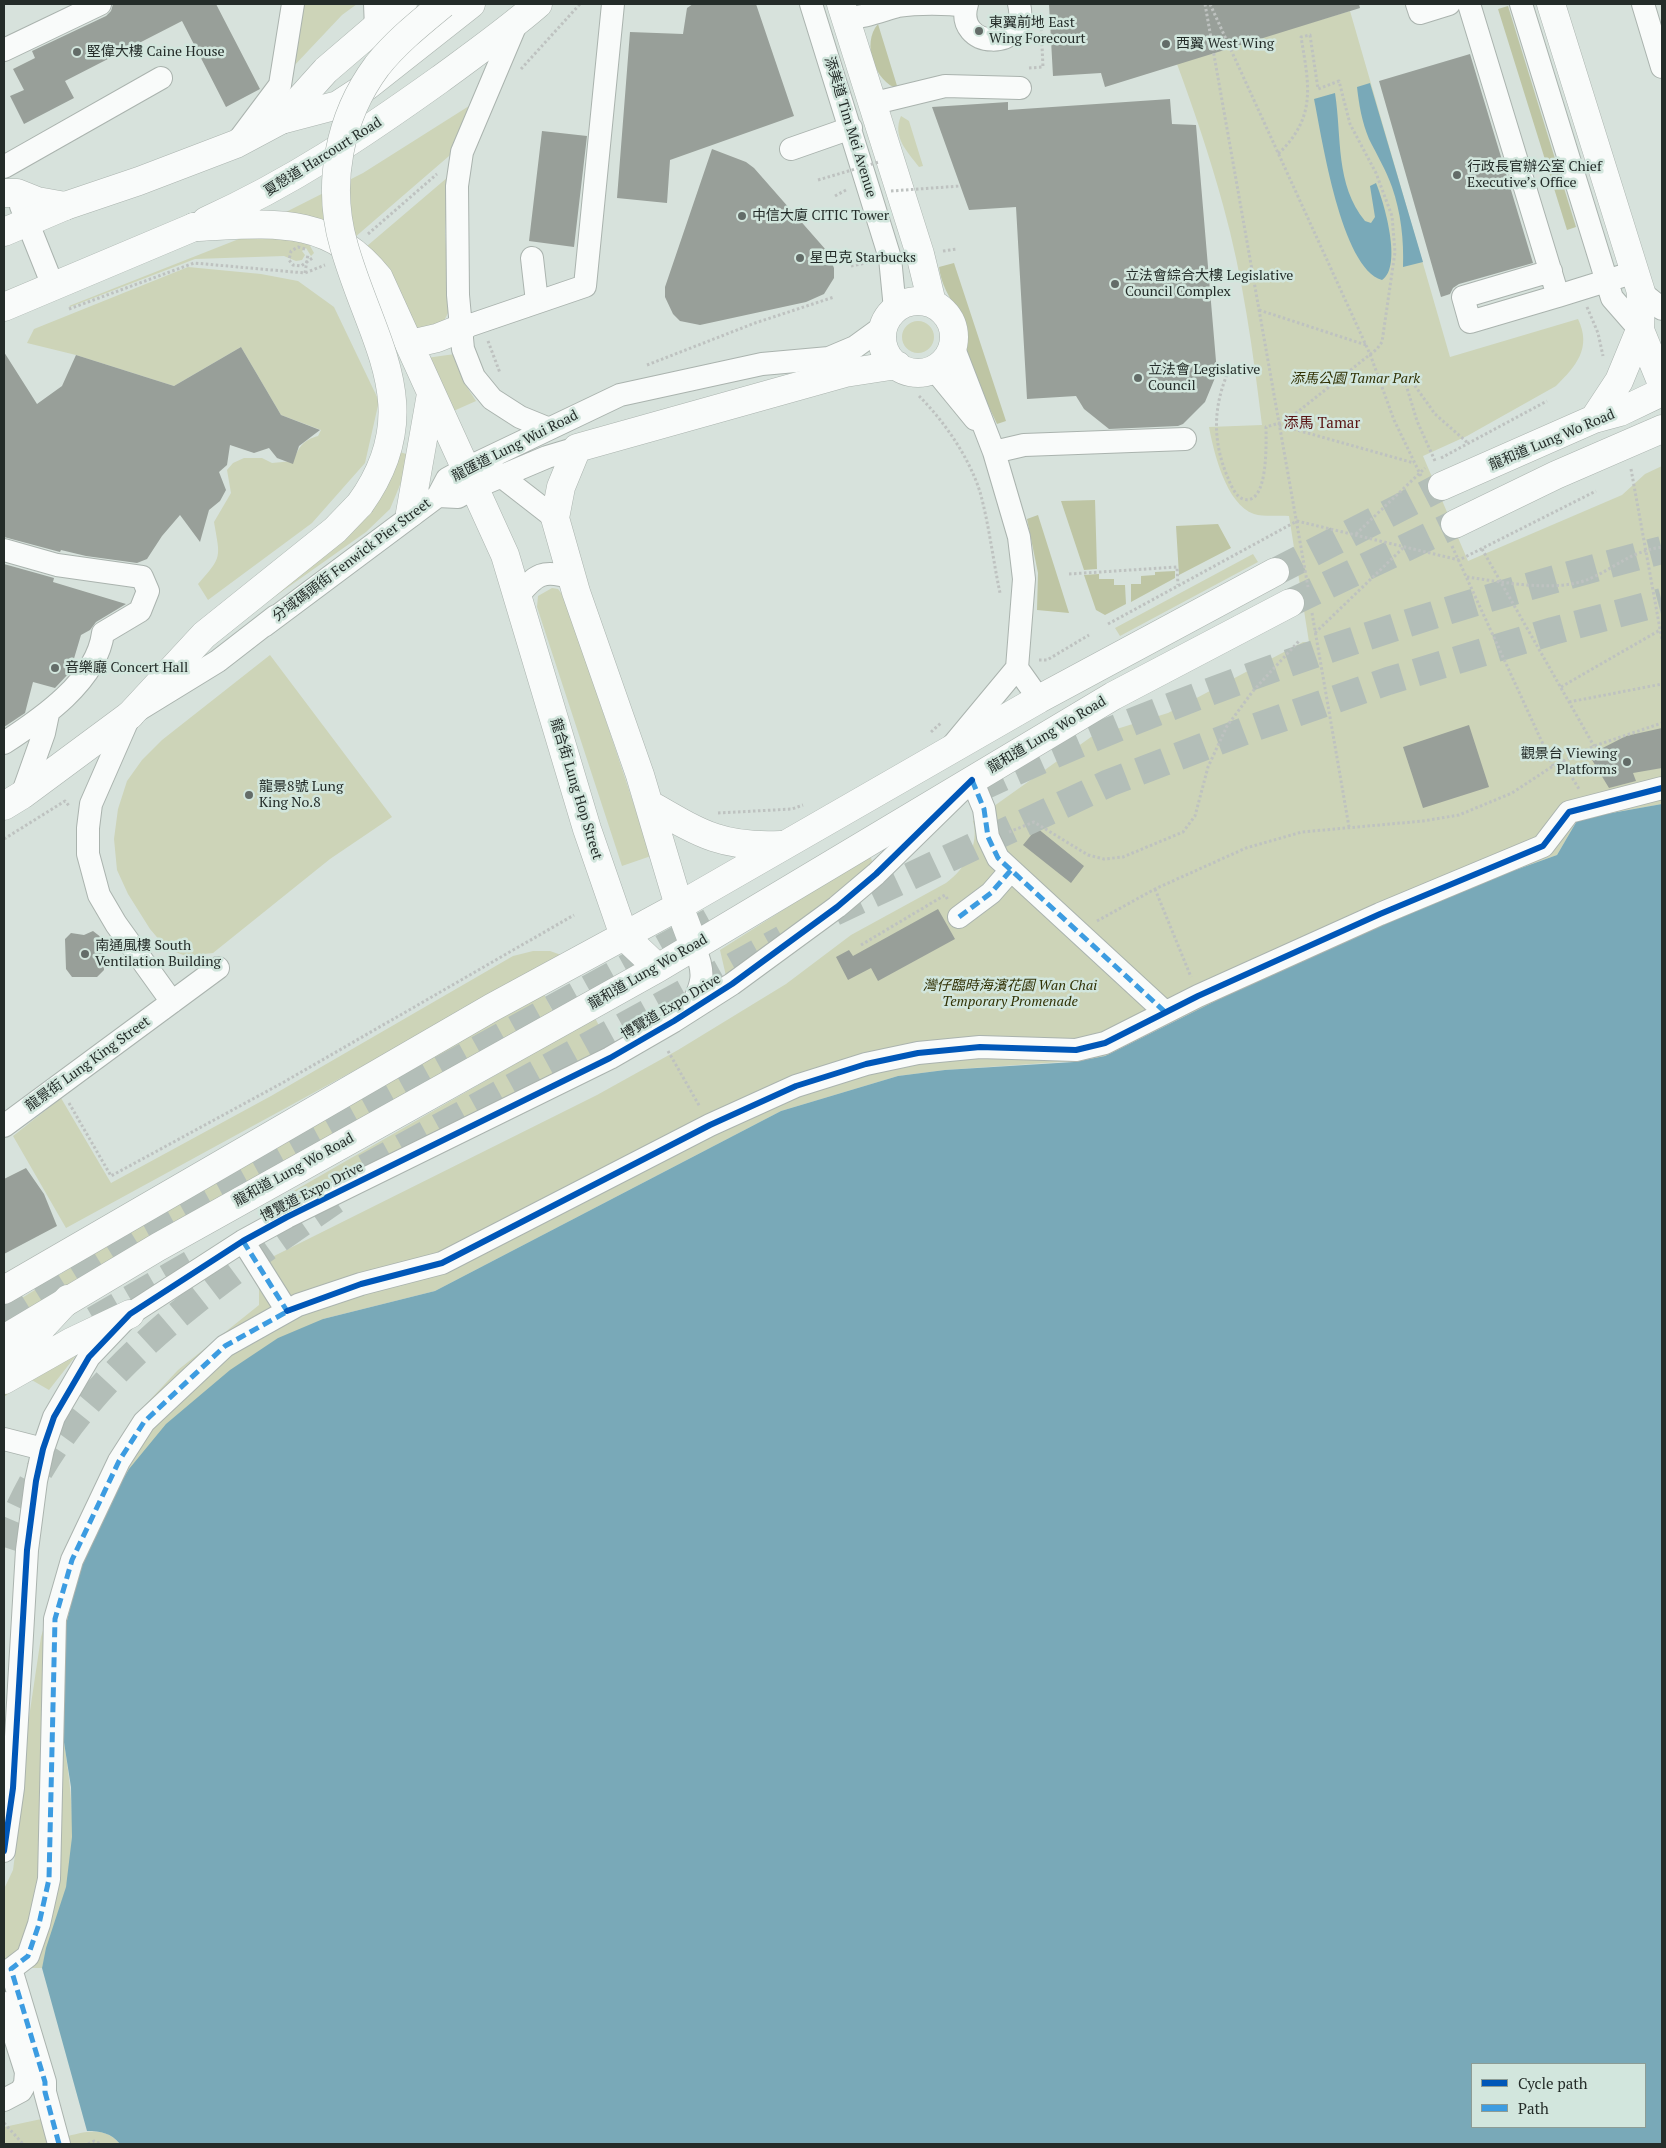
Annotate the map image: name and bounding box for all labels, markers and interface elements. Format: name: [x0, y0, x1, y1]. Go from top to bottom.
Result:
place label: 東翼前地 East Wing Forecourt: [989, 15, 1086, 48]
marker: 東翼前地 East Wing Forecourt: [973, 25, 985, 37]
place label: 西翼 West Wing: [1176, 36, 1274, 52]
marker: 西翼 West Wing: [1160, 38, 1172, 50]
place label: 堅偉大樓 Caine House: [87, 44, 225, 60]
marker: 堅偉大樓 Caine House: [71, 46, 83, 58]
street label: 添美道 Tim Mei Avenue: [821, 55, 879, 199]
street label: 夏慤道 Harcourt Road: [261, 114, 385, 200]
place label: 行政長官辦公室 Chief Executive’s Office: [1467, 159, 1602, 192]
marker: 行政長官辦公室 Chief Executive’s Office: [1451, 169, 1463, 181]
place label: 中信大廈 CITIC Tower: [752, 208, 889, 224]
marker: 中信大廈 CITIC Tower: [736, 210, 748, 222]
place label: 星巴克 Starbucks: [810, 250, 916, 266]
marker: 星巴克 Starbucks: [794, 252, 806, 264]
place label: 立法會綜合大樓 Legislative Council Complex: [1125, 268, 1293, 300]
marker: 立法會綜合大樓 Legislative Council Complex: [1109, 278, 1121, 290]
place label: 立法會 Legislative Council: [1148, 362, 1260, 394]
park label: 添馬公園 Tamar Park: [1290, 371, 1420, 387]
marker: 立法會 Legislative Council: [1132, 372, 1144, 384]
street label: 龍和道 Lung Wo Road: [1487, 406, 1617, 474]
street label: 龍匯道 Lung Wui Road: [449, 407, 581, 485]
district label: 添馬 Tamar: [1284, 415, 1360, 433]
street label: 分域碼頭街 Fenwick Pier Street: [270, 495, 434, 625]
place label: 音樂廳 Concert Hall: [65, 660, 188, 676]
marker: 音樂廳 Concert Hall: [49, 662, 61, 674]
street label: 龍和道 Lung Wo Road: [985, 693, 1109, 777]
street label: 龍合街 Lung Hop Street: [547, 716, 605, 862]
place label: 觀景台 Viewing Platforms: [1521, 746, 1617, 779]
marker: 觀景台 Viewing Platforms: [1621, 756, 1633, 768]
place label: 龍景8號 Lung King No.8: [259, 779, 343, 812]
marker: 龍景8號 Lung King No.8: [243, 789, 255, 801]
street label: 龍和道 Lung Wo Road: [585, 931, 711, 1013]
place label: 南通風樓 South Ventilation Building: [95, 938, 221, 970]
marker: 南通風樓 South Ventilation Building: [79, 948, 91, 960]
street label: 博覽道 Expo Drive: [618, 971, 724, 1043]
park label: 灣仔臨時海濱花園 Wan Chai Temporary Promenade: [923, 978, 1097, 1010]
street label: 龍景街 Lung King Street: [22, 1013, 154, 1115]
street label: 龍和道 Lung Wo Road: [231, 1130, 357, 1210]
street label: 博覽道 Expo Drive: [258, 1159, 366, 1225]
legend: [1471, 2063, 1646, 2128]
text: Cycle path: [1518, 2073, 1588, 2093]
text: Path: [1518, 2098, 1549, 2118]

